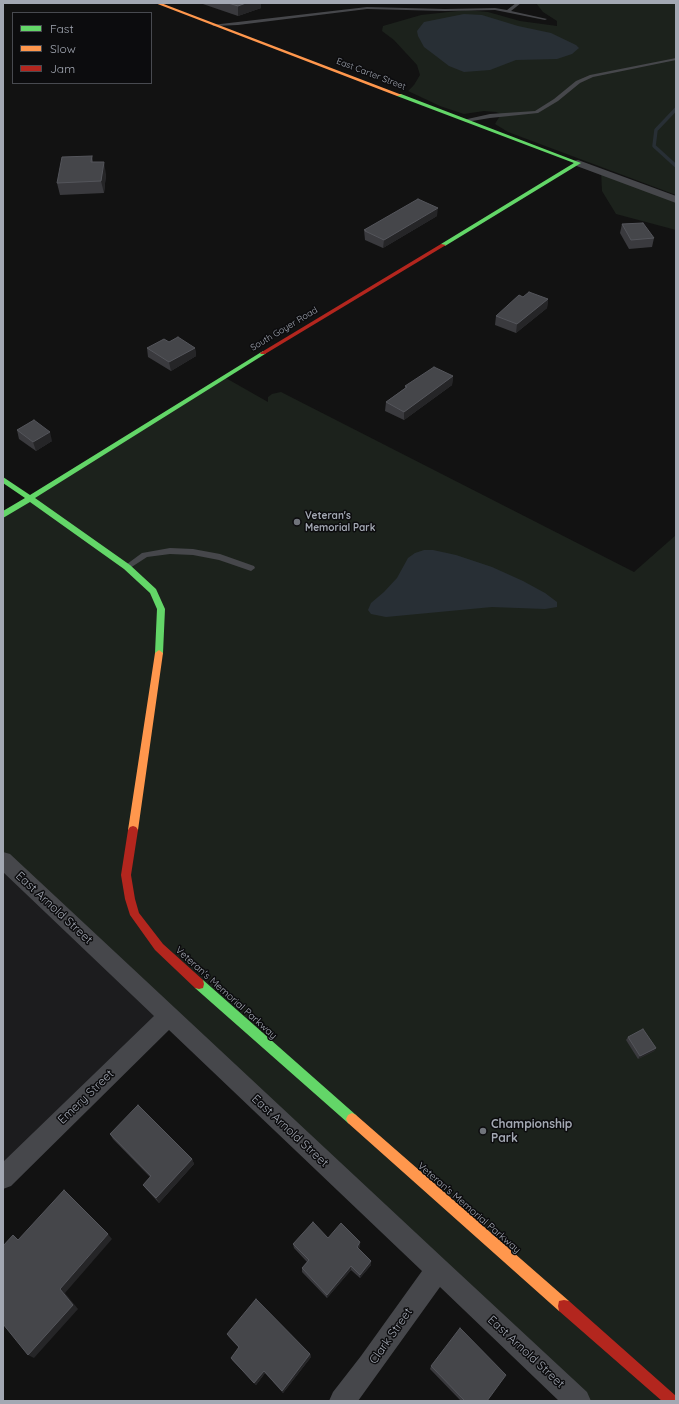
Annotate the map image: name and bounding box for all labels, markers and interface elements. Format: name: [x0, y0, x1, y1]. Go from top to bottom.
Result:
legend: [12, 12, 152, 84]
text: Fast: [50, 21, 74, 36]
text: Slow: [50, 41, 76, 56]
street label: East Carter Street: [335, 56, 407, 92]
text: Jam: [50, 61, 75, 76]
street label: South Goyer Road: [249, 305, 319, 353]
place label: Veteran's Memorial Park: [305, 510, 375, 534]
marker: Veteran's Memorial Park: [292, 517, 302, 527]
street label: East Arnold Street: [13, 869, 95, 947]
street label: Veteran's Memorial Parkway: [173, 944, 279, 1042]
street label: Emery Street: [55, 1067, 117, 1127]
street label: East Arnold Street: [249, 1092, 331, 1170]
place label: Championship Park: [491, 1117, 572, 1145]
marker: Championship Park: [478, 1126, 488, 1136]
street label: Veteran's Memorial Parkway: [415, 1160, 523, 1256]
street label: Clark Street: [366, 1305, 416, 1367]
street label: East Arnold Street: [485, 1313, 567, 1391]

